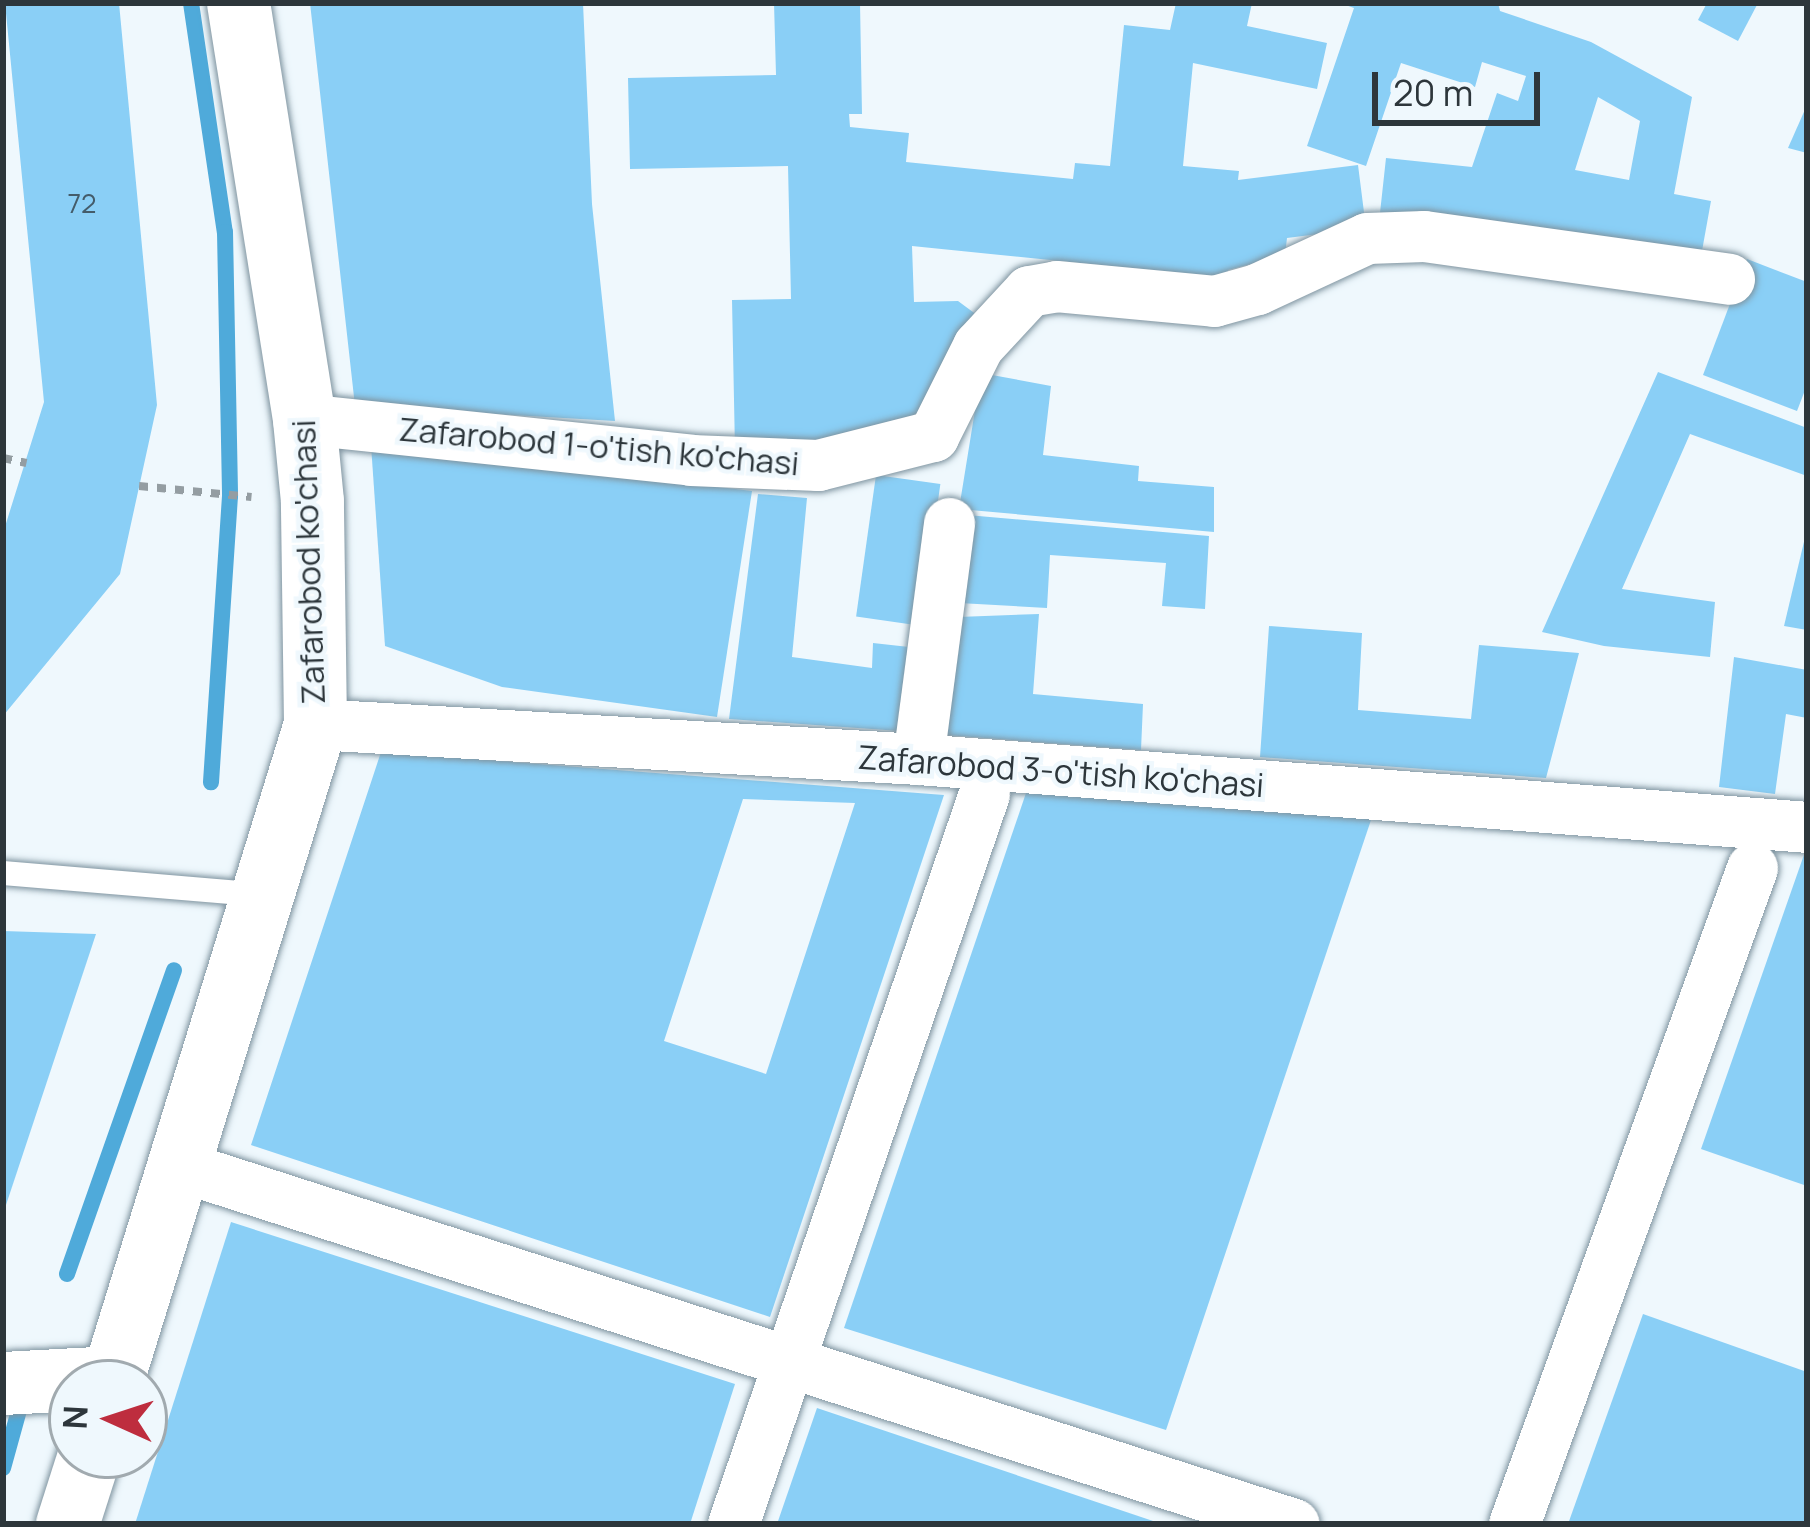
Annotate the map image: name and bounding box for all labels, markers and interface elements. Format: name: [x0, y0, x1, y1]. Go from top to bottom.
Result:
scale bar: [1378, 48, 1546, 122]
text: 20 m: [1393, 68, 1473, 117]
house number: 72: [68, 187, 96, 219]
street label: Zafarobod 1-o'tish ko'chasi: [397, 409, 801, 483]
street label: Zafarobod ko'chasi: [283, 419, 333, 705]
street label: Zafarobod 3-o'tish ko'chasi: [857, 737, 1265, 805]
north arrow: [48, 1359, 168, 1479]
text: N: [51, 1404, 98, 1430]

